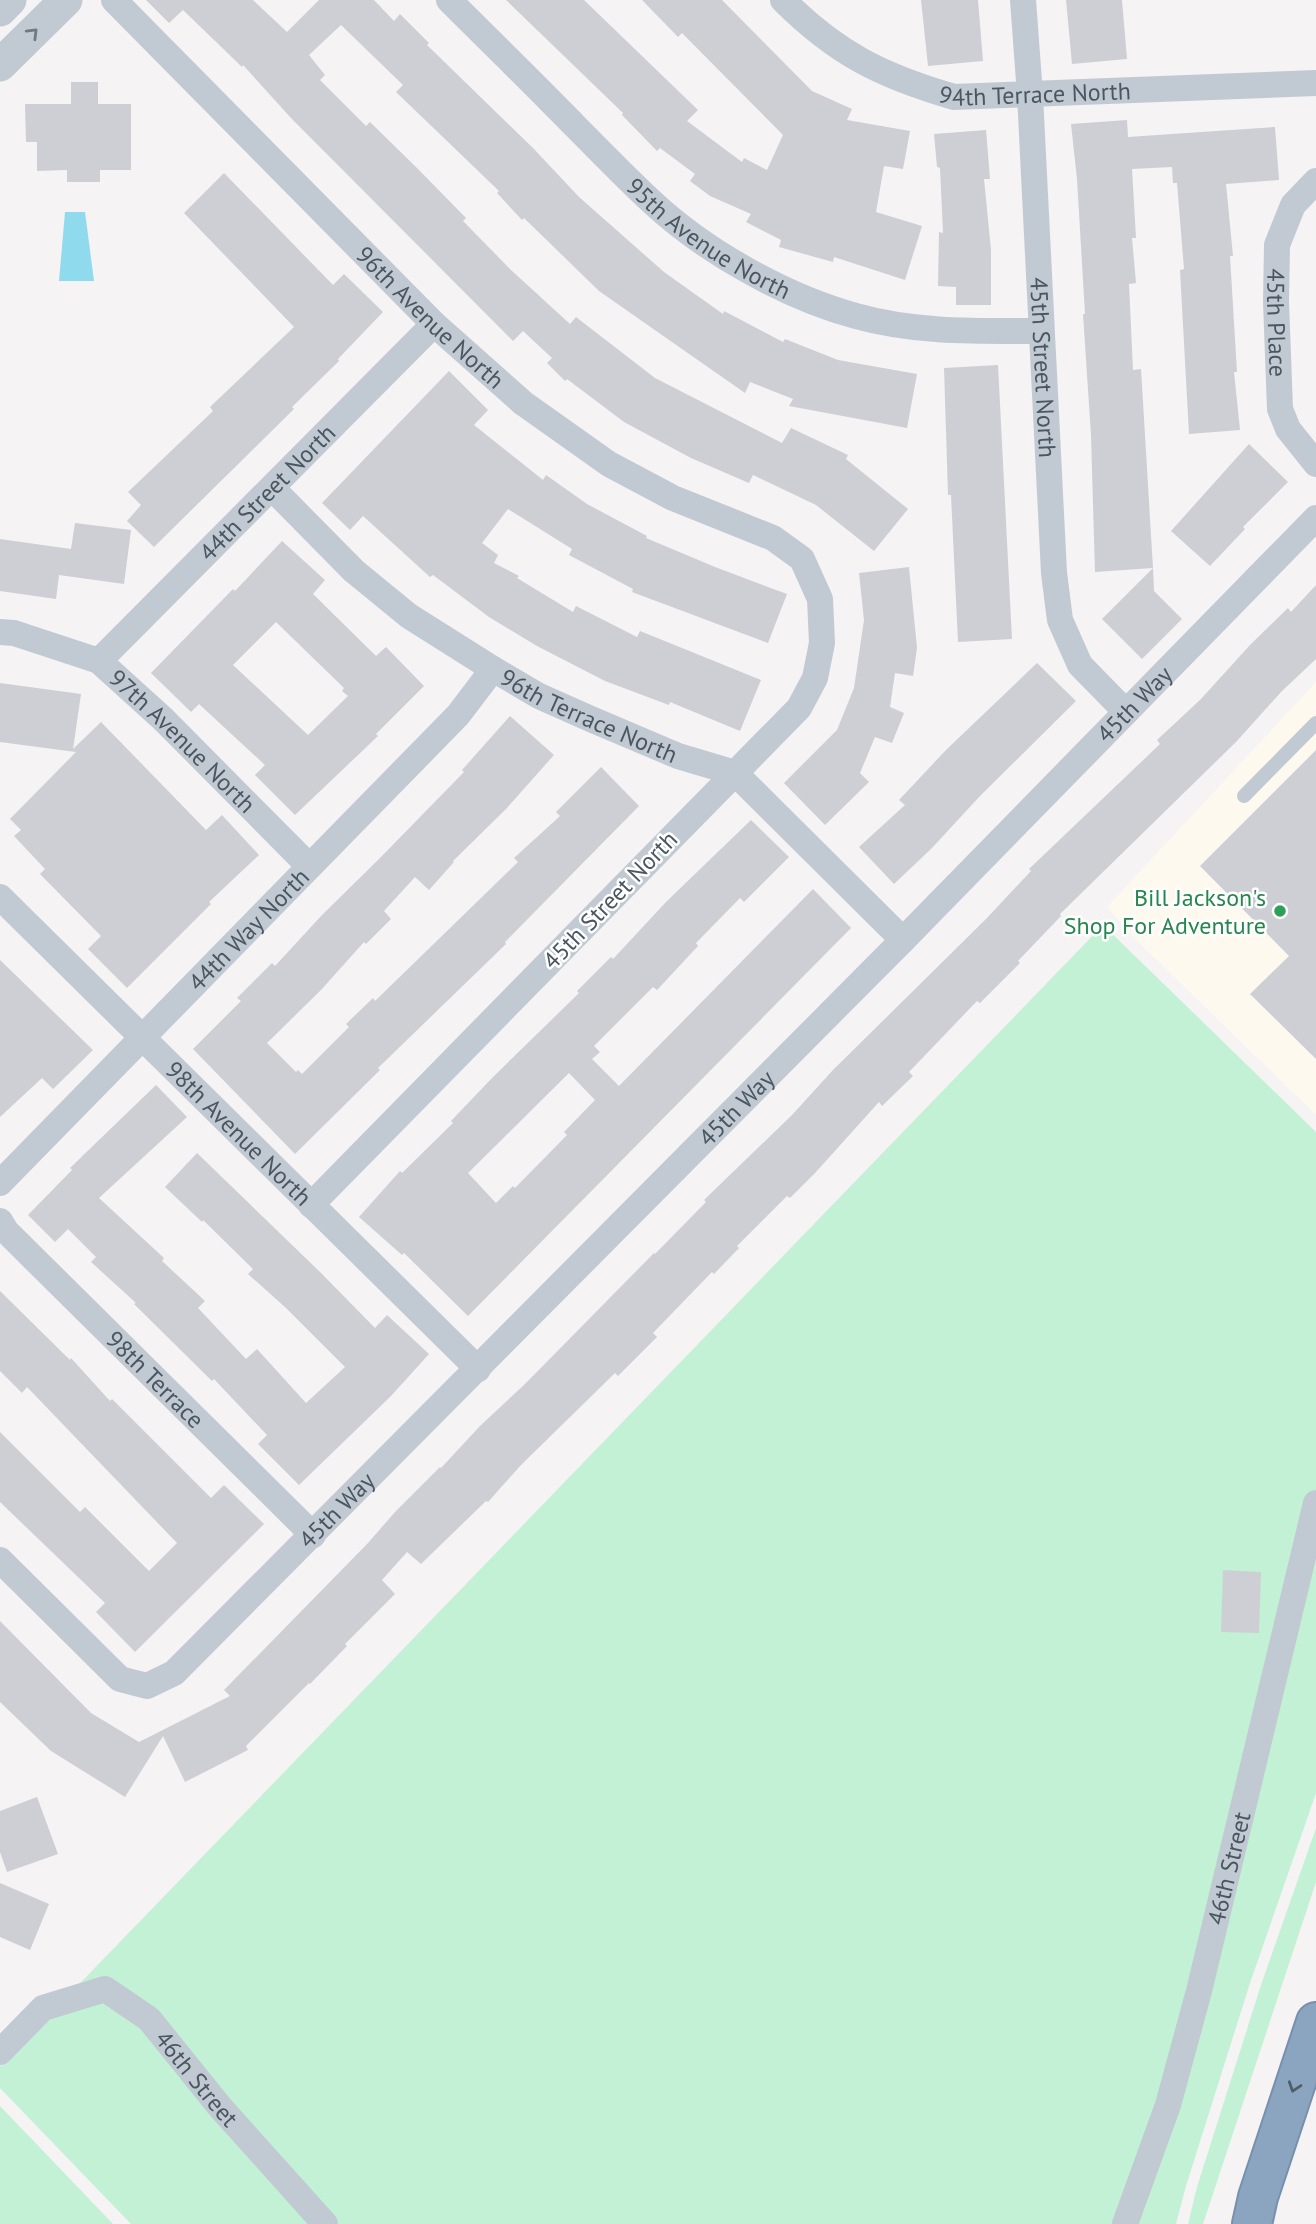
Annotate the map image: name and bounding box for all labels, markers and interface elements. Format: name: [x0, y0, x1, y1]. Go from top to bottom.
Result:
one-way arrow: [25, 28, 38, 41]
street label: 94th Terrace North: [935, 75, 1131, 113]
street label: 95th Avenue North: [620, 171, 796, 306]
street label: 96th Avenue North: [350, 239, 511, 395]
street label: 45th Place: [1260, 268, 1294, 378]
street label: 45th Street North: [1024, 276, 1064, 458]
street label: 44th Street North: [192, 417, 342, 567]
street label: 45th Way: [1090, 659, 1179, 749]
street label: 96th Terrace North: [495, 661, 682, 770]
street label: 97th Avenue North: [103, 662, 263, 819]
street label: 45th Street North: [536, 824, 684, 976]
street label: 44th Way North: [181, 861, 315, 997]
place label: Bill Jackson's Shop For Adventure: [1064, 882, 1266, 941]
marker: Bill Jackson's Shop For Adventure: [1272, 903, 1288, 919]
street label: 98th Avenue North: [159, 1054, 319, 1212]
street label: 45th Way: [691, 1063, 781, 1153]
street label: 98th Terrace: [100, 1324, 211, 1434]
street label: 45th Way: [292, 1465, 381, 1555]
street label: 46th Street: [1200, 1809, 1257, 1928]
street label: 46th Street: [149, 2024, 246, 2133]
one-way arrow: [1288, 2080, 1302, 2093]

